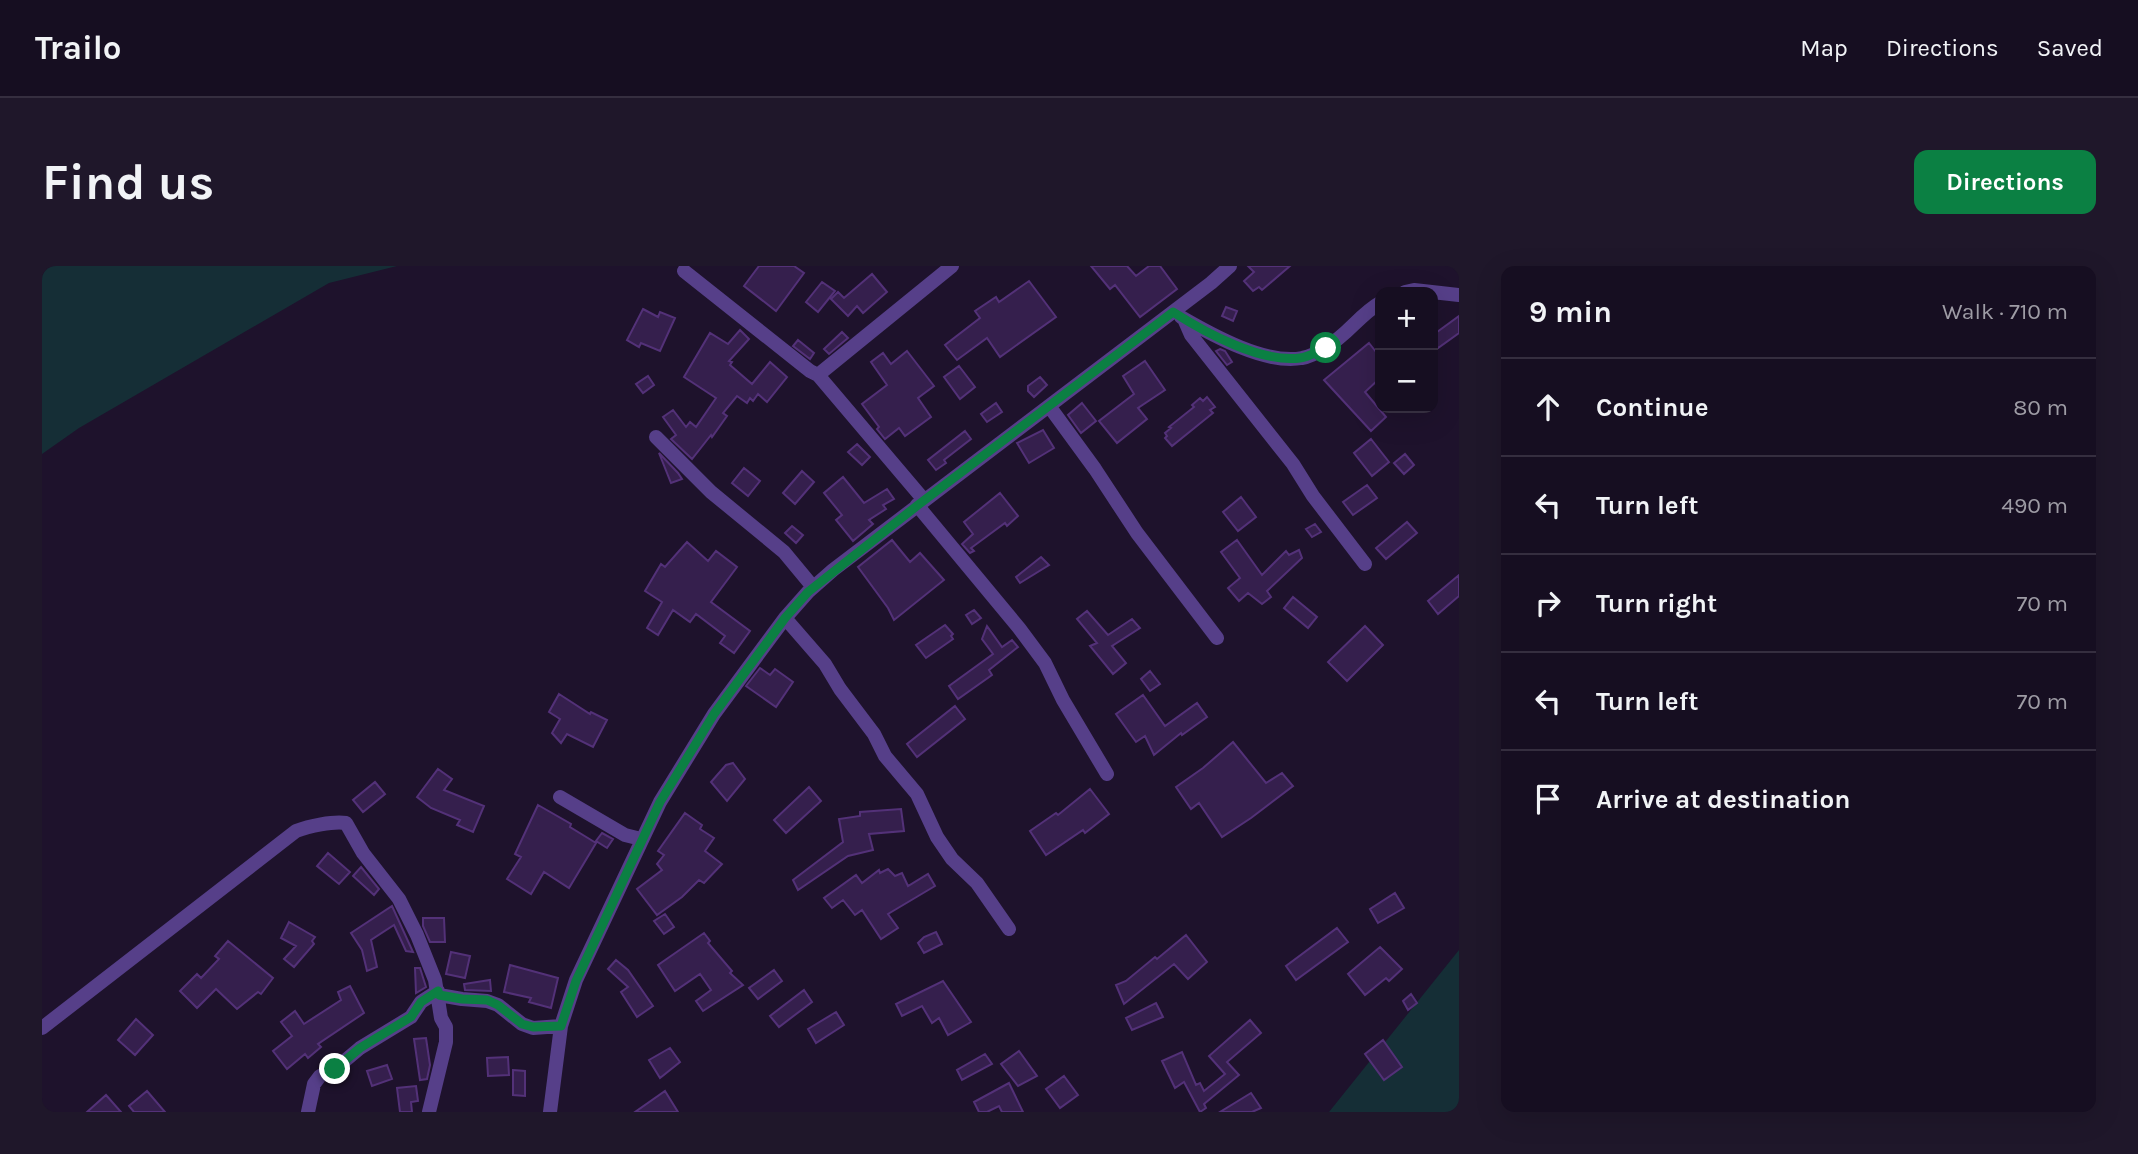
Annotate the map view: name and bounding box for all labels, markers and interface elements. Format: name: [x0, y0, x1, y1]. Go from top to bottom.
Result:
text: Trailo: [35, 29, 122, 67]
text: Map: [1800, 34, 1848, 62]
text: Directions: [1886, 34, 1999, 62]
text: Saved: [2037, 34, 2103, 62]
button: Directions: [1914, 150, 2096, 214]
text: Find us: [42, 154, 214, 211]
map controls: [1375, 287, 1438, 413]
button: +: [1375, 287, 1438, 350]
text: 9 min: [1529, 294, 1612, 330]
text: Walk · 710 m: [1942, 298, 2068, 325]
route start: [1310, 332, 1341, 363]
button: −: [1375, 350, 1438, 413]
icon: ahead: [1529, 388, 1567, 426]
text: Continue: [1596, 392, 1708, 423]
text: 80 m: [2013, 394, 2068, 421]
icon: left: [1529, 486, 1567, 524]
text: Turn left: [1596, 490, 1698, 521]
text: 490 m: [2001, 492, 2068, 519]
icon: right: [1529, 584, 1567, 622]
text: Turn right: [1596, 588, 1717, 619]
text: 70 m: [2017, 590, 2068, 617]
icon: left: [1529, 682, 1567, 720]
text: Turn left: [1596, 686, 1698, 717]
text: 70 m: [2017, 688, 2068, 715]
icon: arrive: [1529, 780, 1567, 818]
text: Arrive at destination: [1596, 784, 1850, 815]
route end: [319, 1053, 350, 1084]

